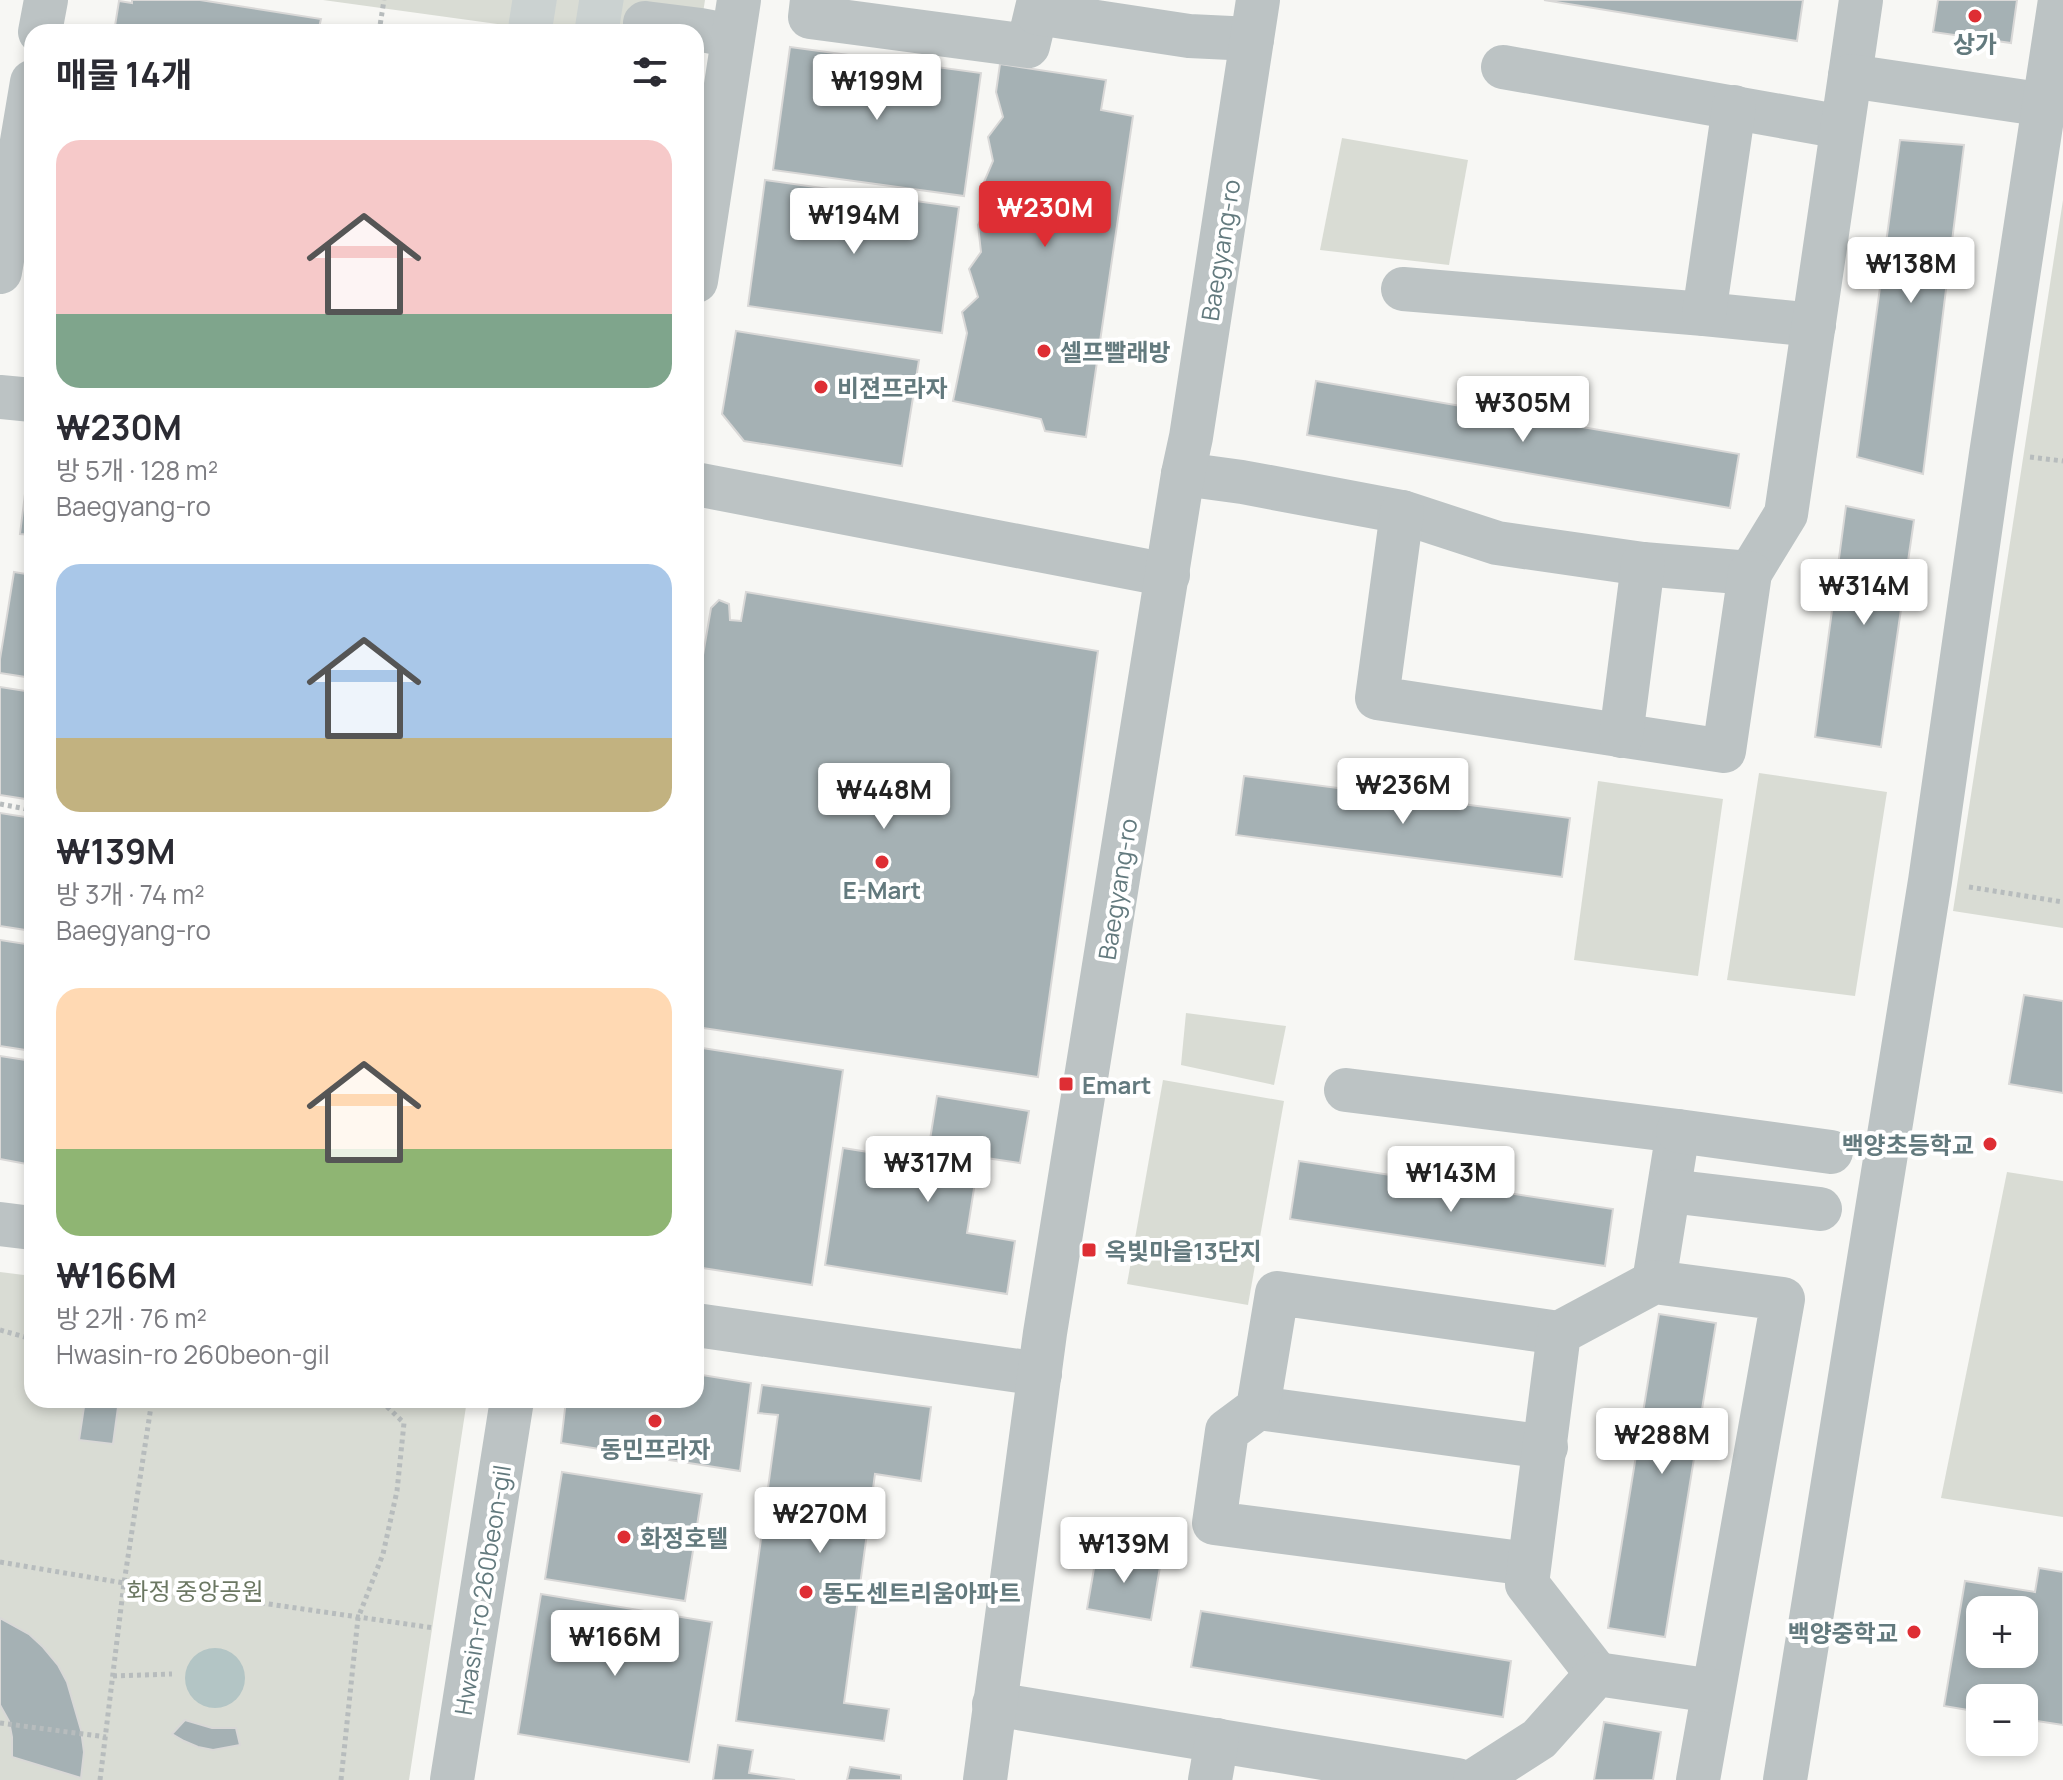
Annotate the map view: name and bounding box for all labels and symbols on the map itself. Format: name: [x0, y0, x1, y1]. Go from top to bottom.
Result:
marker: 상가: [1966, 7, 1984, 25]
place label: 상가: [1953, 27, 1997, 60]
pin: ₩199M: [821, 54, 933, 122]
street label: Baegyang-ro: [1193, 177, 1247, 323]
pin: ₩230M: [989, 181, 1101, 249]
pin: ₩194M: [798, 188, 910, 256]
pin: ₩138M: [1855, 237, 1967, 305]
place label: 셀프빨래방: [1060, 335, 1170, 368]
marker: 셀프빨래방: [1035, 342, 1053, 360]
place label: 비젼프라자: [837, 371, 947, 404]
pin: ₩305M: [1467, 376, 1579, 444]
marker: 비젼프라자: [812, 378, 830, 396]
pin: ₩314M: [1808, 559, 1920, 627]
pin: ₩236M: [1347, 758, 1459, 826]
pin: ₩448M: [828, 763, 940, 831]
street label: Baegyang-ro: [1090, 816, 1144, 962]
marker: E-Mart: [873, 853, 891, 871]
place label: E-Mart: [843, 873, 921, 906]
place label: Emart: [1082, 1068, 1151, 1101]
marker: Emart: [1057, 1075, 1075, 1093]
place label: 백양초등학교: [1842, 1128, 1974, 1161]
marker: 백양초등학교: [1981, 1135, 1999, 1153]
pin: ₩317M: [872, 1136, 984, 1204]
pin: ₩143M: [1395, 1146, 1507, 1214]
place label: 옥빛마을13단지: [1105, 1234, 1262, 1267]
marker: 옥빛마을13단지: [1080, 1241, 1098, 1259]
pin: ₩288M: [1606, 1408, 1718, 1476]
marker: 동민프라자: [646, 1412, 664, 1430]
place label: 동민프라자: [600, 1432, 710, 1465]
street label: Hwasin-ro 260beon-gil: [446, 1463, 518, 1717]
pin: ₩270M: [764, 1487, 876, 1555]
pin: ₩139M: [1068, 1517, 1180, 1585]
place label: 화정호텔: [640, 1521, 728, 1554]
marker: 화정호텔: [615, 1528, 633, 1546]
park label: 화정 중앙공원: [126, 1574, 264, 1607]
place label: 동도센트리움아파트: [822, 1576, 1021, 1609]
marker: 동도센트리움아파트: [797, 1583, 815, 1601]
pin: ₩166M: [559, 1610, 671, 1678]
place label: 백양중학교: [1788, 1616, 1898, 1649]
marker: 백양중학교: [1905, 1623, 1923, 1641]

